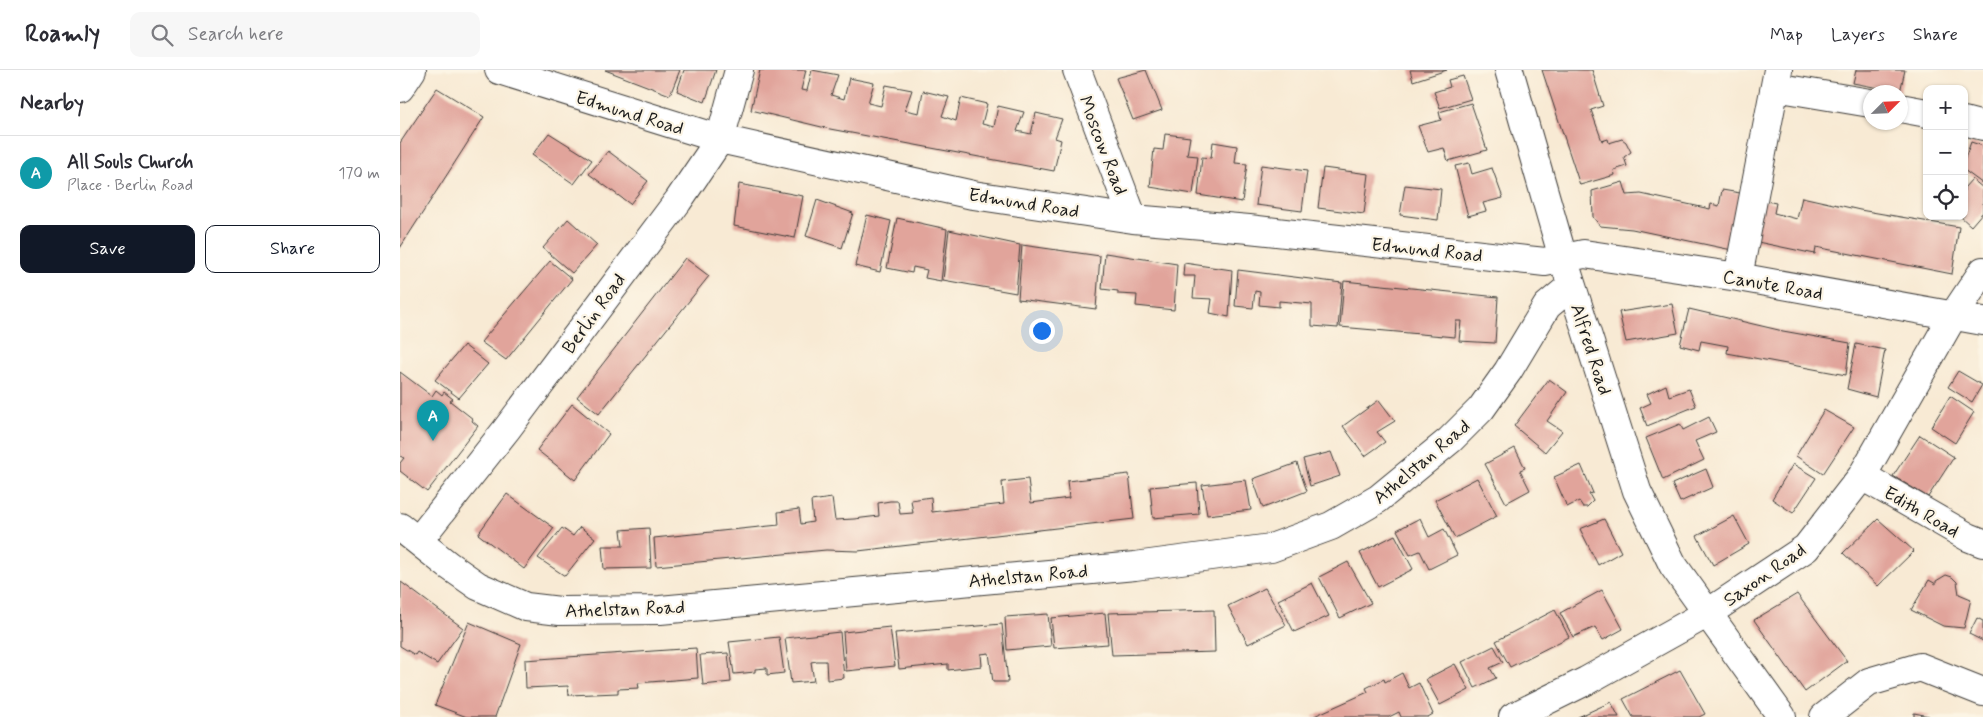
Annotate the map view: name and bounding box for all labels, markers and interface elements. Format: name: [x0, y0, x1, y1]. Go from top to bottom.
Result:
search box: [130, 12, 480, 57]
text: Roamly: [25, 19, 100, 50]
icon: search: [148, 21, 176, 49]
text: Search here: [188, 22, 284, 47]
text: Map: [1770, 23, 1803, 47]
text: Layers: [1831, 23, 1885, 47]
text: Share: [1913, 23, 1958, 47]
street label: Edmund Road: [573, 85, 687, 142]
north arrow: [1863, 85, 1908, 130]
map controls: [1923, 85, 1968, 220]
button: +: [1923, 85, 1968, 130]
text: Nearby: [20, 89, 84, 117]
street label: Moscow Road: [1072, 92, 1133, 199]
button: −: [1923, 130, 1968, 175]
text: All Souls Church: [67, 150, 193, 175]
text: A: [31, 163, 41, 184]
text: 170 m: [338, 163, 380, 184]
text: Place · Berlin Road: [67, 175, 193, 196]
button: locate: [1923, 175, 1968, 220]
street label: Edmund Road: [967, 182, 1081, 225]
button: Save: [20, 225, 195, 273]
button: Share: [205, 225, 380, 273]
street label: Edmund Road: [1370, 232, 1484, 269]
street label: Canute Road: [1721, 264, 1825, 307]
street label: Berlin Road: [557, 269, 632, 359]
street label: Alfred Road: [1564, 301, 1617, 398]
your location: [1029, 318, 1055, 344]
pin: A: [417, 400, 449, 441]
street label: Athelstan Road: [1368, 414, 1476, 510]
street label: Edith Road: [1879, 481, 1964, 544]
street label: Saxon Road: [1719, 538, 1811, 613]
street label: Athelstan Road: [967, 559, 1089, 594]
street label: Athelstan Road: [565, 595, 685, 624]

